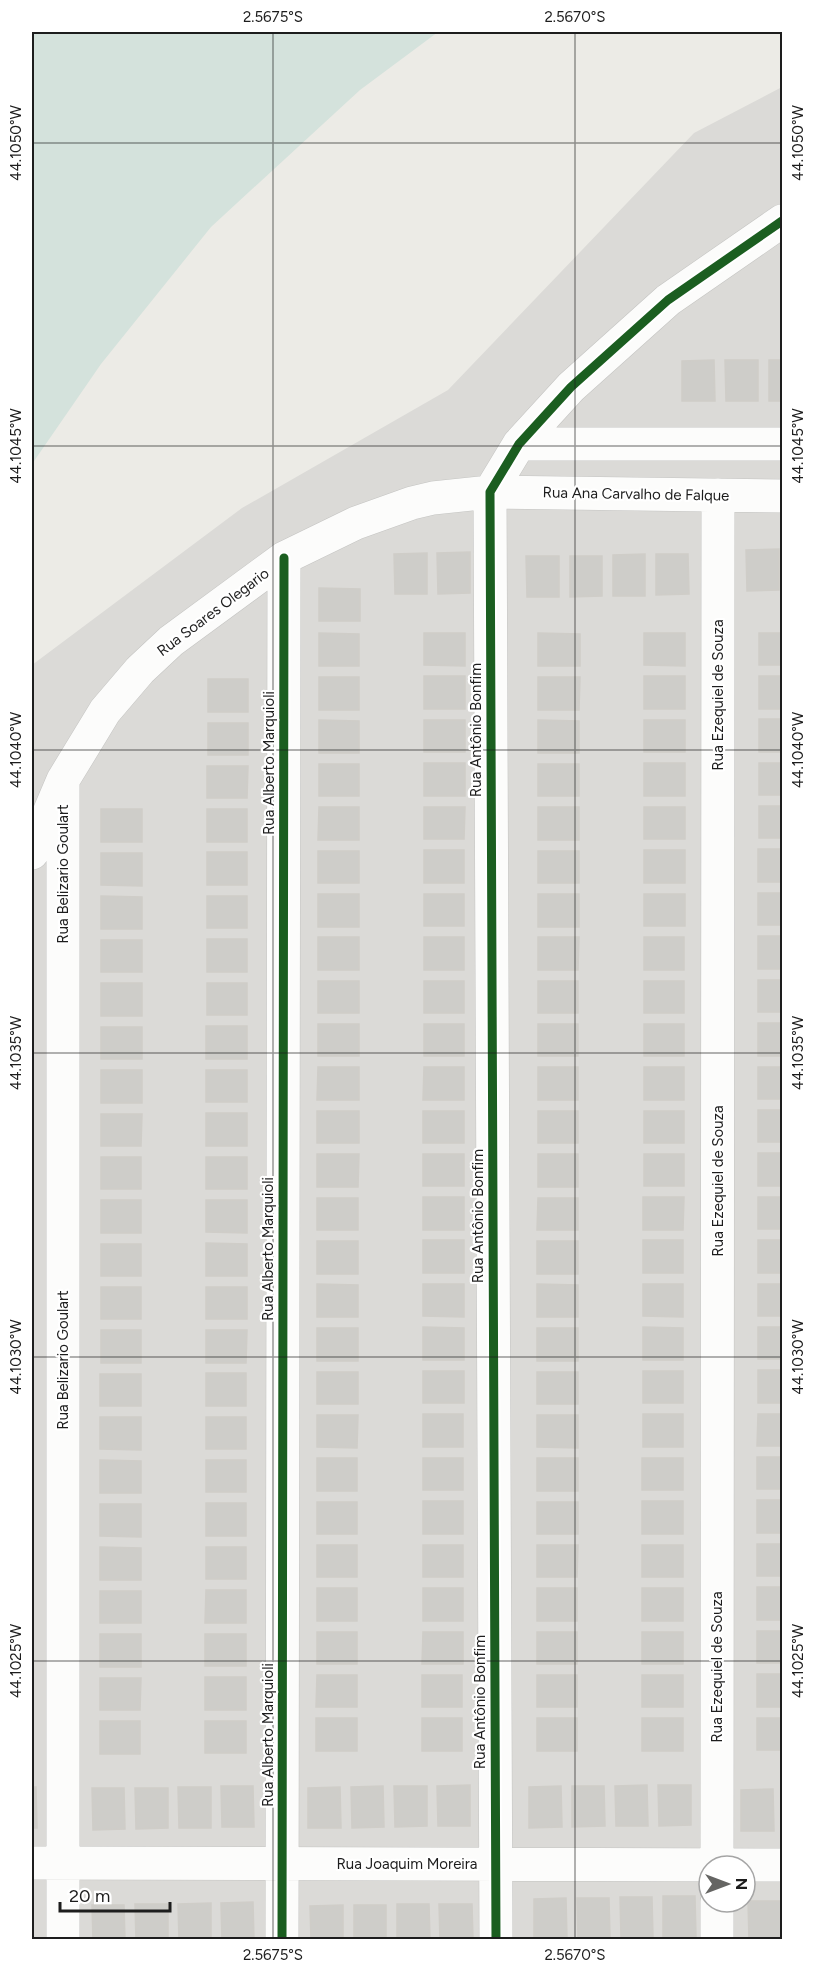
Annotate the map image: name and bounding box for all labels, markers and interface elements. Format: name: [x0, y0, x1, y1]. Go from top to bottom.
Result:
text: 2.5675°S: [243, 8, 303, 26]
text: 2.5670°S: [544, 8, 606, 26]
text: 44.1050°W: [7, 105, 25, 181]
text: 44.1050°W: [789, 105, 807, 181]
text: 44.1045°W: [7, 408, 25, 484]
text: 44.1045°W: [789, 408, 807, 484]
street label: Rua Ana Carvalho de Falque: [542, 483, 730, 505]
street label: Rua Soares Olegario: [153, 564, 273, 660]
street label: Rua Ezequiel de Souza: [709, 619, 727, 771]
street label: Rua Antônio Bonfim: [467, 663, 485, 797]
street label: Rua Alberto Marquioli: [260, 691, 278, 835]
text: 44.1040°W: [7, 711, 25, 788]
text: 44.1040°W: [789, 711, 807, 788]
street label: Rua Belizario Goulart: [54, 804, 72, 944]
text: 44.1035°W: [7, 1015, 25, 1090]
text: 44.1035°W: [789, 1015, 807, 1090]
street label: Rua Ezequiel de Souza: [709, 1105, 727, 1257]
street label: Rua Antônio Bonfim: [469, 1149, 487, 1283]
street label: Rua Alberto Marquioli: [259, 1177, 277, 1321]
street label: Rua Belizario Goulart: [54, 1290, 72, 1430]
text: 44.1030°W: [7, 1319, 25, 1395]
text: 44.1030°W: [789, 1319, 807, 1395]
street label: Rua Ezequiel de Souza: [708, 1591, 726, 1743]
text: 44.1025°W: [7, 1623, 25, 1698]
text: 44.1025°W: [789, 1623, 807, 1698]
street label: Rua Antônio Bonfim: [471, 1635, 489, 1769]
street label: Rua Alberto Marquioli: [259, 1663, 277, 1807]
north arrow: [697, 1854, 757, 1914]
street label: Rua Joaquim Moreira: [336, 1855, 478, 1873]
scale bar: [60, 1875, 170, 1913]
text: N: [732, 1878, 751, 1890]
text: 20 m: [69, 1885, 110, 1907]
text: 2.5675°S: [243, 1946, 303, 1964]
text: 2.5670°S: [544, 1946, 606, 1964]

